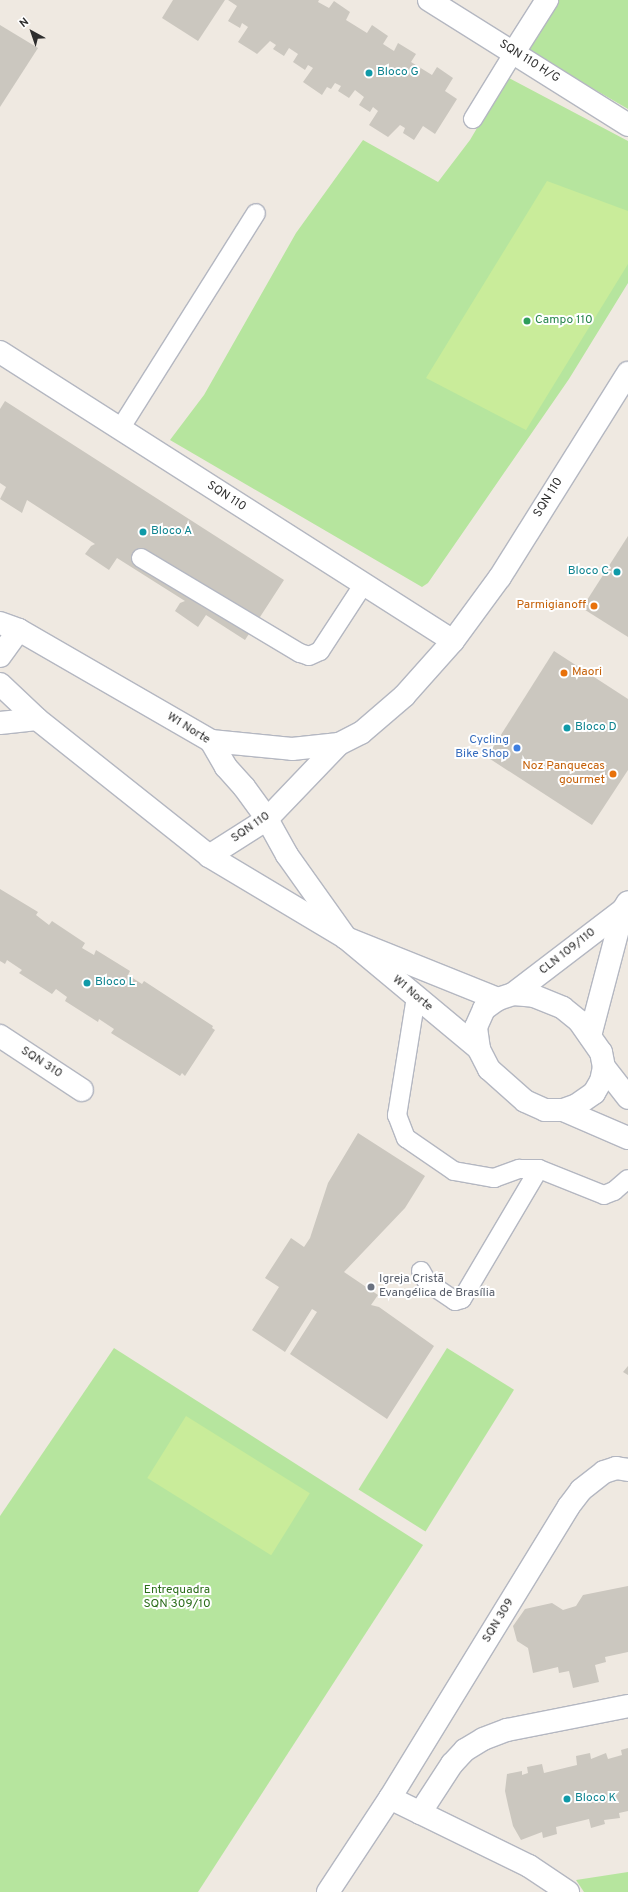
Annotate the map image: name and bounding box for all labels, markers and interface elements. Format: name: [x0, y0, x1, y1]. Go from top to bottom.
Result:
north arrow: [12, 12, 52, 52]
text: N: [17, 15, 32, 31]
street label: SQN 110 H/G: [496, 38, 562, 86]
place label: Bloco G: [377, 66, 419, 80]
marker: Bloco G: [364, 68, 374, 78]
place label: Campo 110: [535, 314, 593, 328]
marker: Campo 110: [522, 316, 532, 326]
street label: SQN 110: [531, 476, 567, 520]
street label: SQN 110: [204, 479, 248, 515]
place label: Bloco A: [151, 525, 193, 539]
marker: Bloco A: [138, 527, 148, 537]
place label: Bloco C: [568, 565, 609, 579]
marker: Bloco C: [612, 567, 622, 577]
place label: Parmigianoff: [516, 599, 586, 613]
marker: Parmigianoff: [589, 601, 599, 611]
place label: Maori: [572, 666, 602, 680]
marker: Maori: [559, 668, 569, 678]
street label: W1 Norte: [164, 710, 212, 748]
place label: Bloco D: [575, 721, 617, 735]
marker: Bloco D: [562, 723, 572, 733]
place label: Cycling Bike Shop: [455, 734, 509, 762]
marker: Cycling Bike Shop: [512, 743, 522, 753]
place label: Noz Panquecas gourmet: [522, 760, 605, 788]
marker: Noz Panquecas gourmet: [608, 769, 618, 779]
street label: SQN 110: [229, 810, 273, 846]
street label: CLN 109/110: [537, 926, 599, 978]
street label: W1 Norte: [389, 973, 435, 1015]
place label: Bloco L: [95, 976, 135, 990]
marker: Bloco L: [82, 978, 92, 988]
street label: SQN 310: [18, 1044, 64, 1082]
place label: Igreja Cristã Evangélica de Brasília: [379, 1273, 495, 1301]
marker: Igreja Cristã Evangélica de Brasília: [366, 1282, 376, 1292]
park label: Entrequadra SQN 309/10: [143, 1584, 211, 1612]
street label: SQN 309: [480, 1596, 518, 1646]
place label: Bloco K: [575, 1792, 616, 1806]
marker: Bloco K: [562, 1794, 572, 1804]

